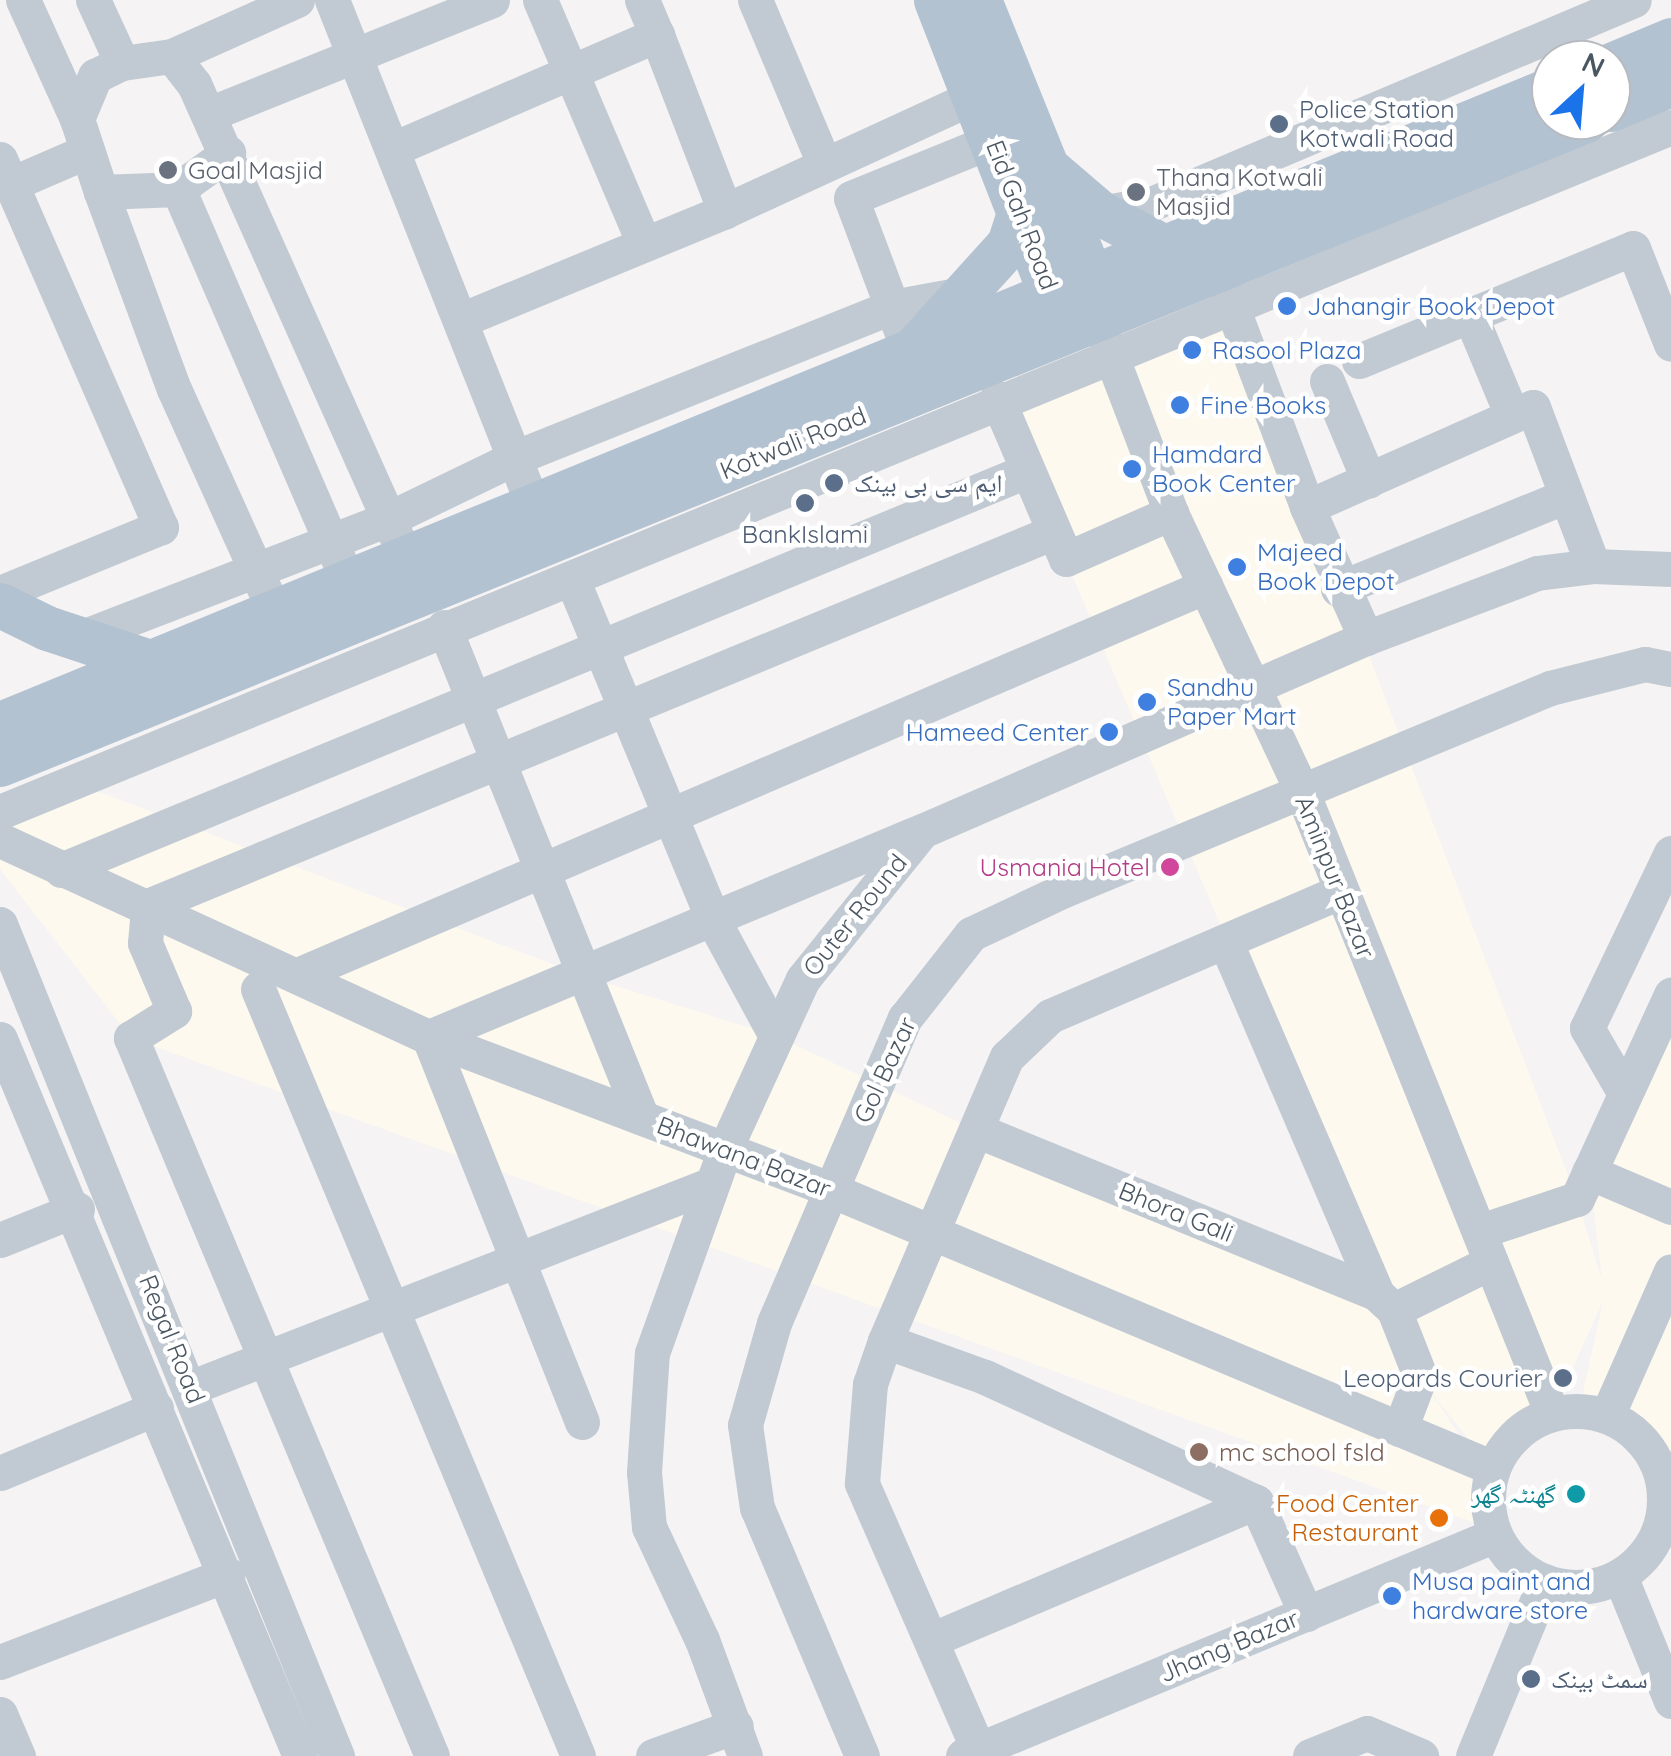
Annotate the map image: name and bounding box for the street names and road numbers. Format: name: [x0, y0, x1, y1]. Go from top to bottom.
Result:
street label: Eid Gah Road: [980, 136, 1064, 294]
street label: Kotwali Road: [716, 400, 870, 486]
street label: Aminpur Bazar: [1289, 791, 1381, 963]
street label: Outer Round: [797, 848, 913, 982]
street label: Gol Bazar: [847, 1012, 923, 1128]
street label: Bhawana Bazar: [653, 1110, 835, 1204]
street label: Bhora Gali: [1114, 1175, 1238, 1249]
street label: Regal Road: [133, 1270, 211, 1408]
street label: Jhang Bazar: [1155, 1603, 1303, 1689]

